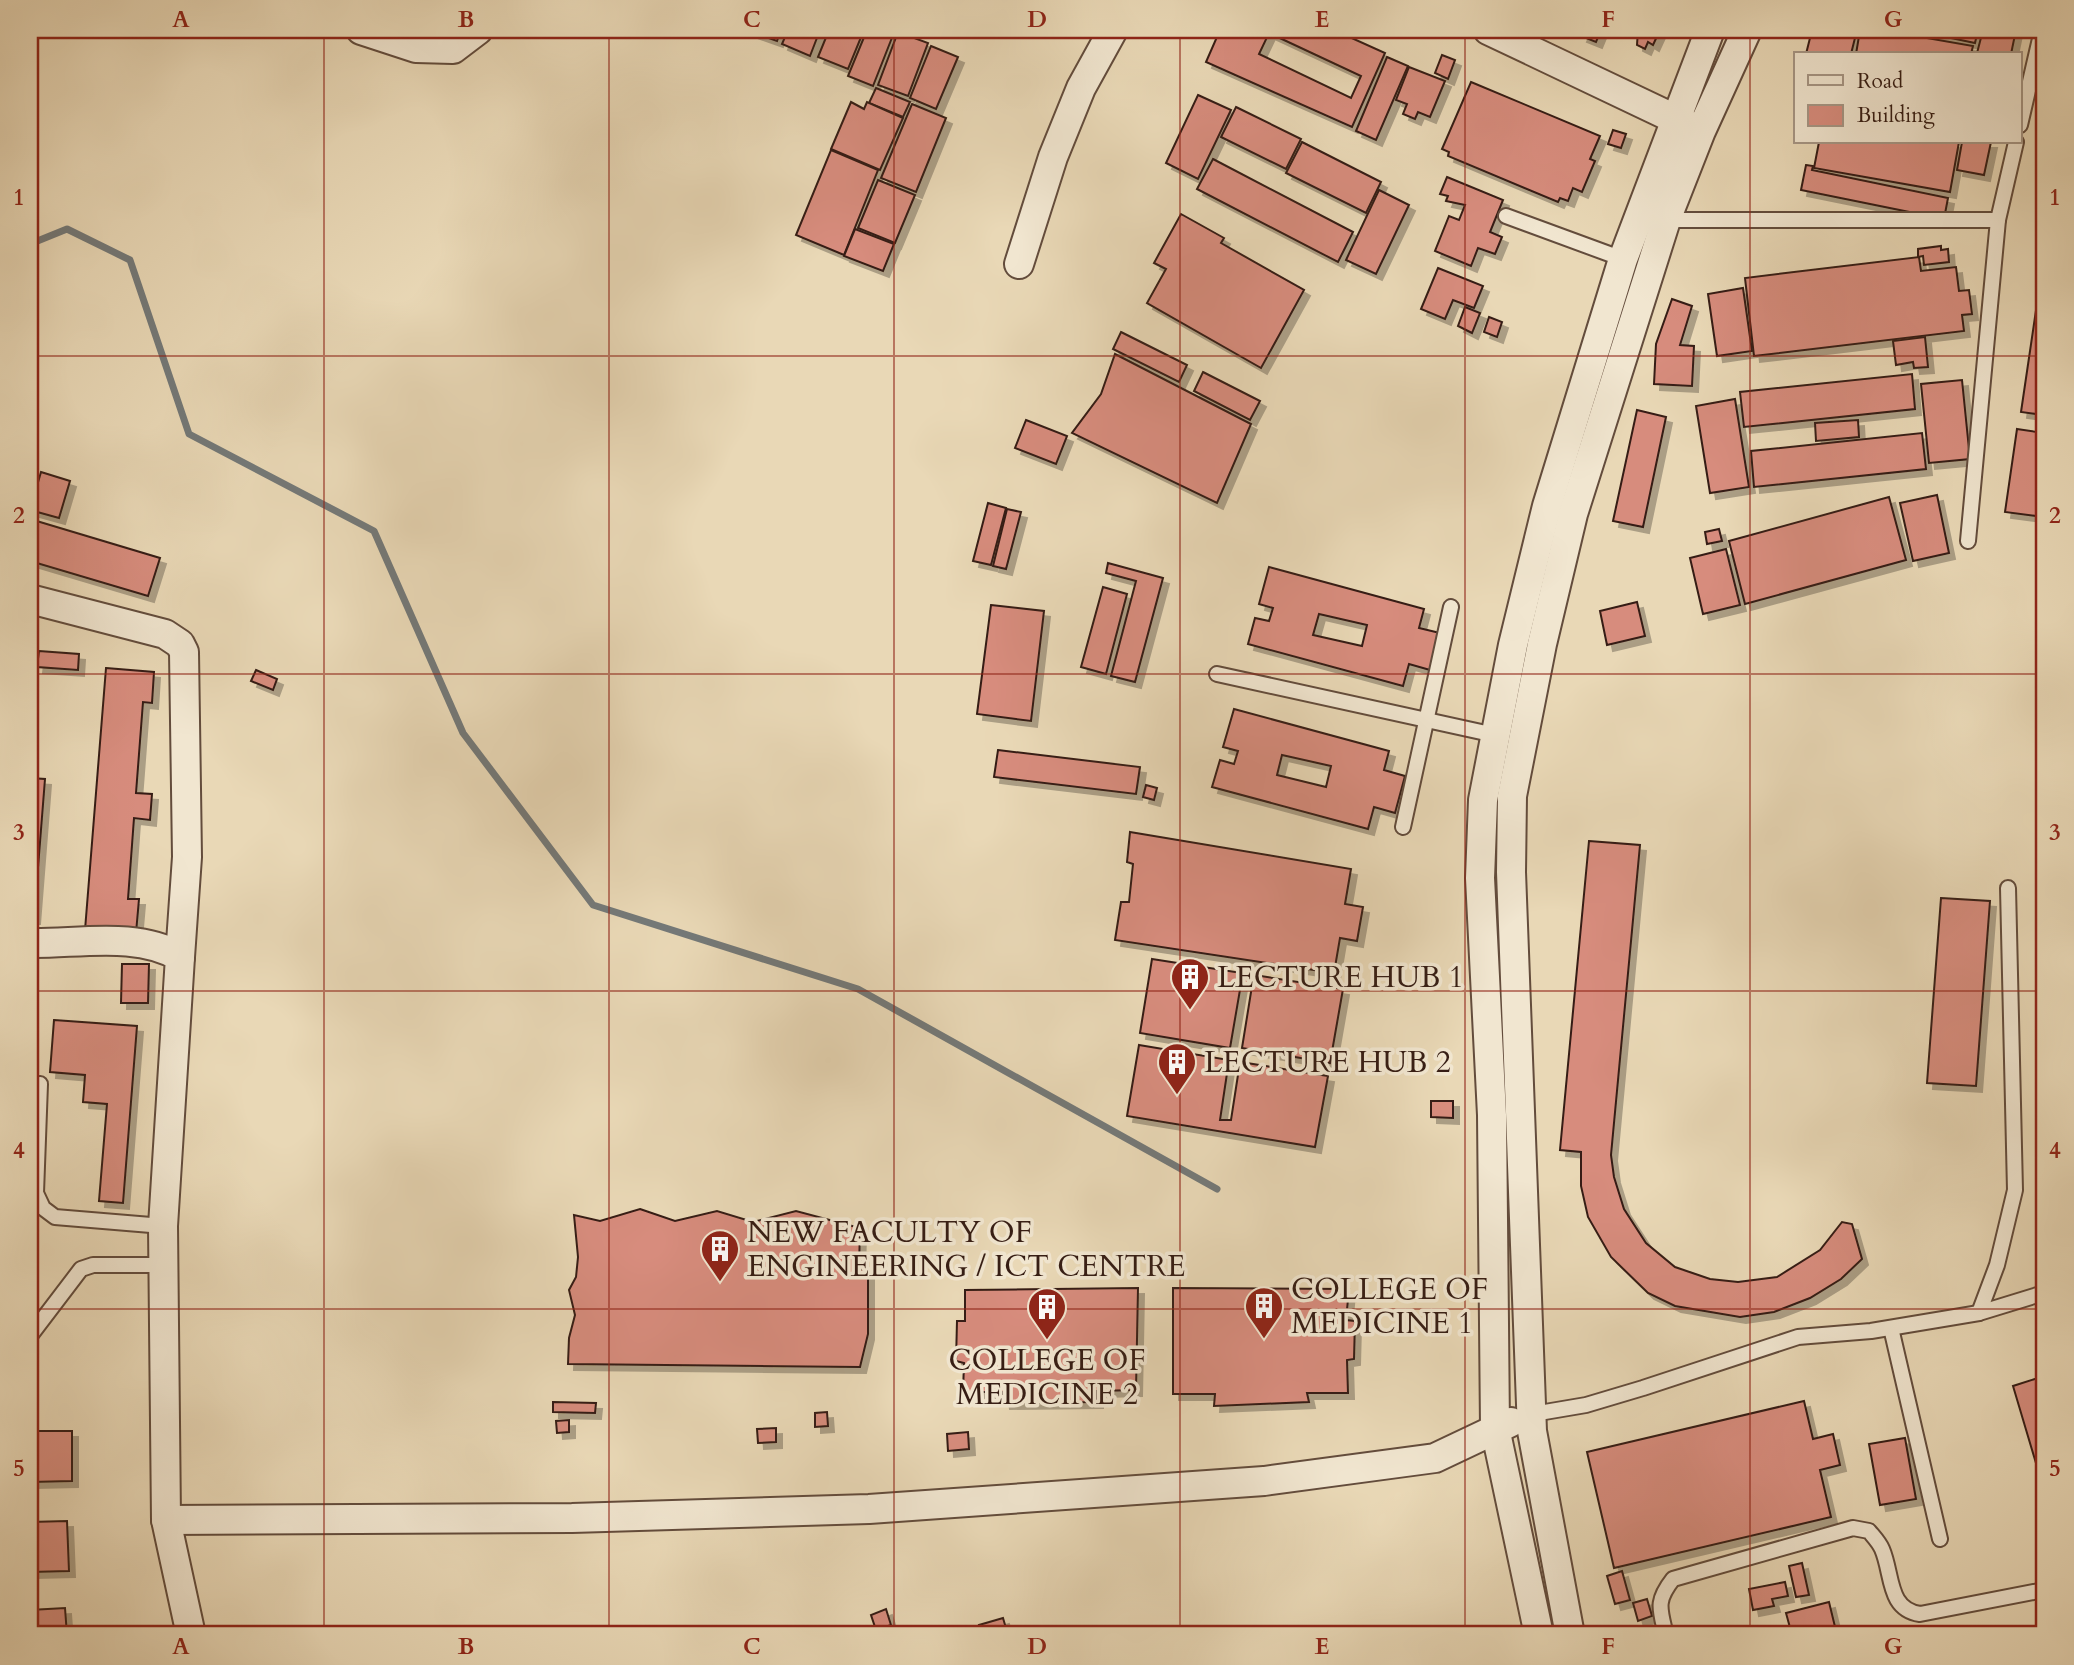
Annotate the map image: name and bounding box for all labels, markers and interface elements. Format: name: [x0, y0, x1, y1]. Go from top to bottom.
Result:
text: A: [172, 4, 190, 35]
text: B: [458, 4, 474, 35]
text: C: [743, 4, 761, 35]
text: D: [1027, 4, 1047, 35]
text: E: [1315, 4, 1329, 35]
text: F: [1601, 4, 1615, 35]
text: G: [1884, 4, 1903, 35]
legend: [1794, 52, 2022, 144]
text: Road: [1857, 67, 1903, 96]
text: Building: [1857, 101, 1935, 130]
text: 1: [13, 182, 25, 213]
text: 1: [2049, 182, 2061, 213]
text: 2: [13, 500, 25, 531]
text: 2: [2049, 500, 2061, 531]
text: 3: [13, 817, 25, 848]
text: 3: [2049, 817, 2061, 848]
building icon: LECTURE HUB 1: [1169, 956, 1211, 1011]
place label: LECTURE HUB 1: [1217, 957, 1464, 998]
building icon: LECTURE HUB 2: [1156, 1041, 1198, 1096]
place label: LECTURE HUB 2: [1204, 1042, 1451, 1083]
text: 4: [13, 1135, 25, 1166]
text: 4: [2049, 1135, 2061, 1166]
place label: NEW FACULTY OF ENGINEERING / ICT CENTRE: [747, 1212, 1186, 1287]
building icon: NEW FACULTY OF ENGINEERING / ICT CENTRE: [699, 1228, 741, 1283]
place label: COLLEGE OF MEDICINE 1: [1291, 1269, 1488, 1344]
building icon: COLLEGE OF MEDICINE 1: [1243, 1285, 1285, 1340]
building icon: COLLEGE OF MEDICINE 2: [1026, 1286, 1068, 1341]
place label: COLLEGE OF MEDICINE 2: [948, 1340, 1146, 1415]
text: 5: [13, 1453, 25, 1484]
text: 5: [2049, 1453, 2061, 1484]
text: A: [172, 1631, 190, 1662]
text: B: [458, 1631, 474, 1662]
text: C: [743, 1631, 761, 1662]
text: D: [1027, 1631, 1047, 1662]
text: E: [1315, 1631, 1329, 1662]
text: F: [1601, 1631, 1615, 1662]
text: G: [1884, 1631, 1903, 1662]

